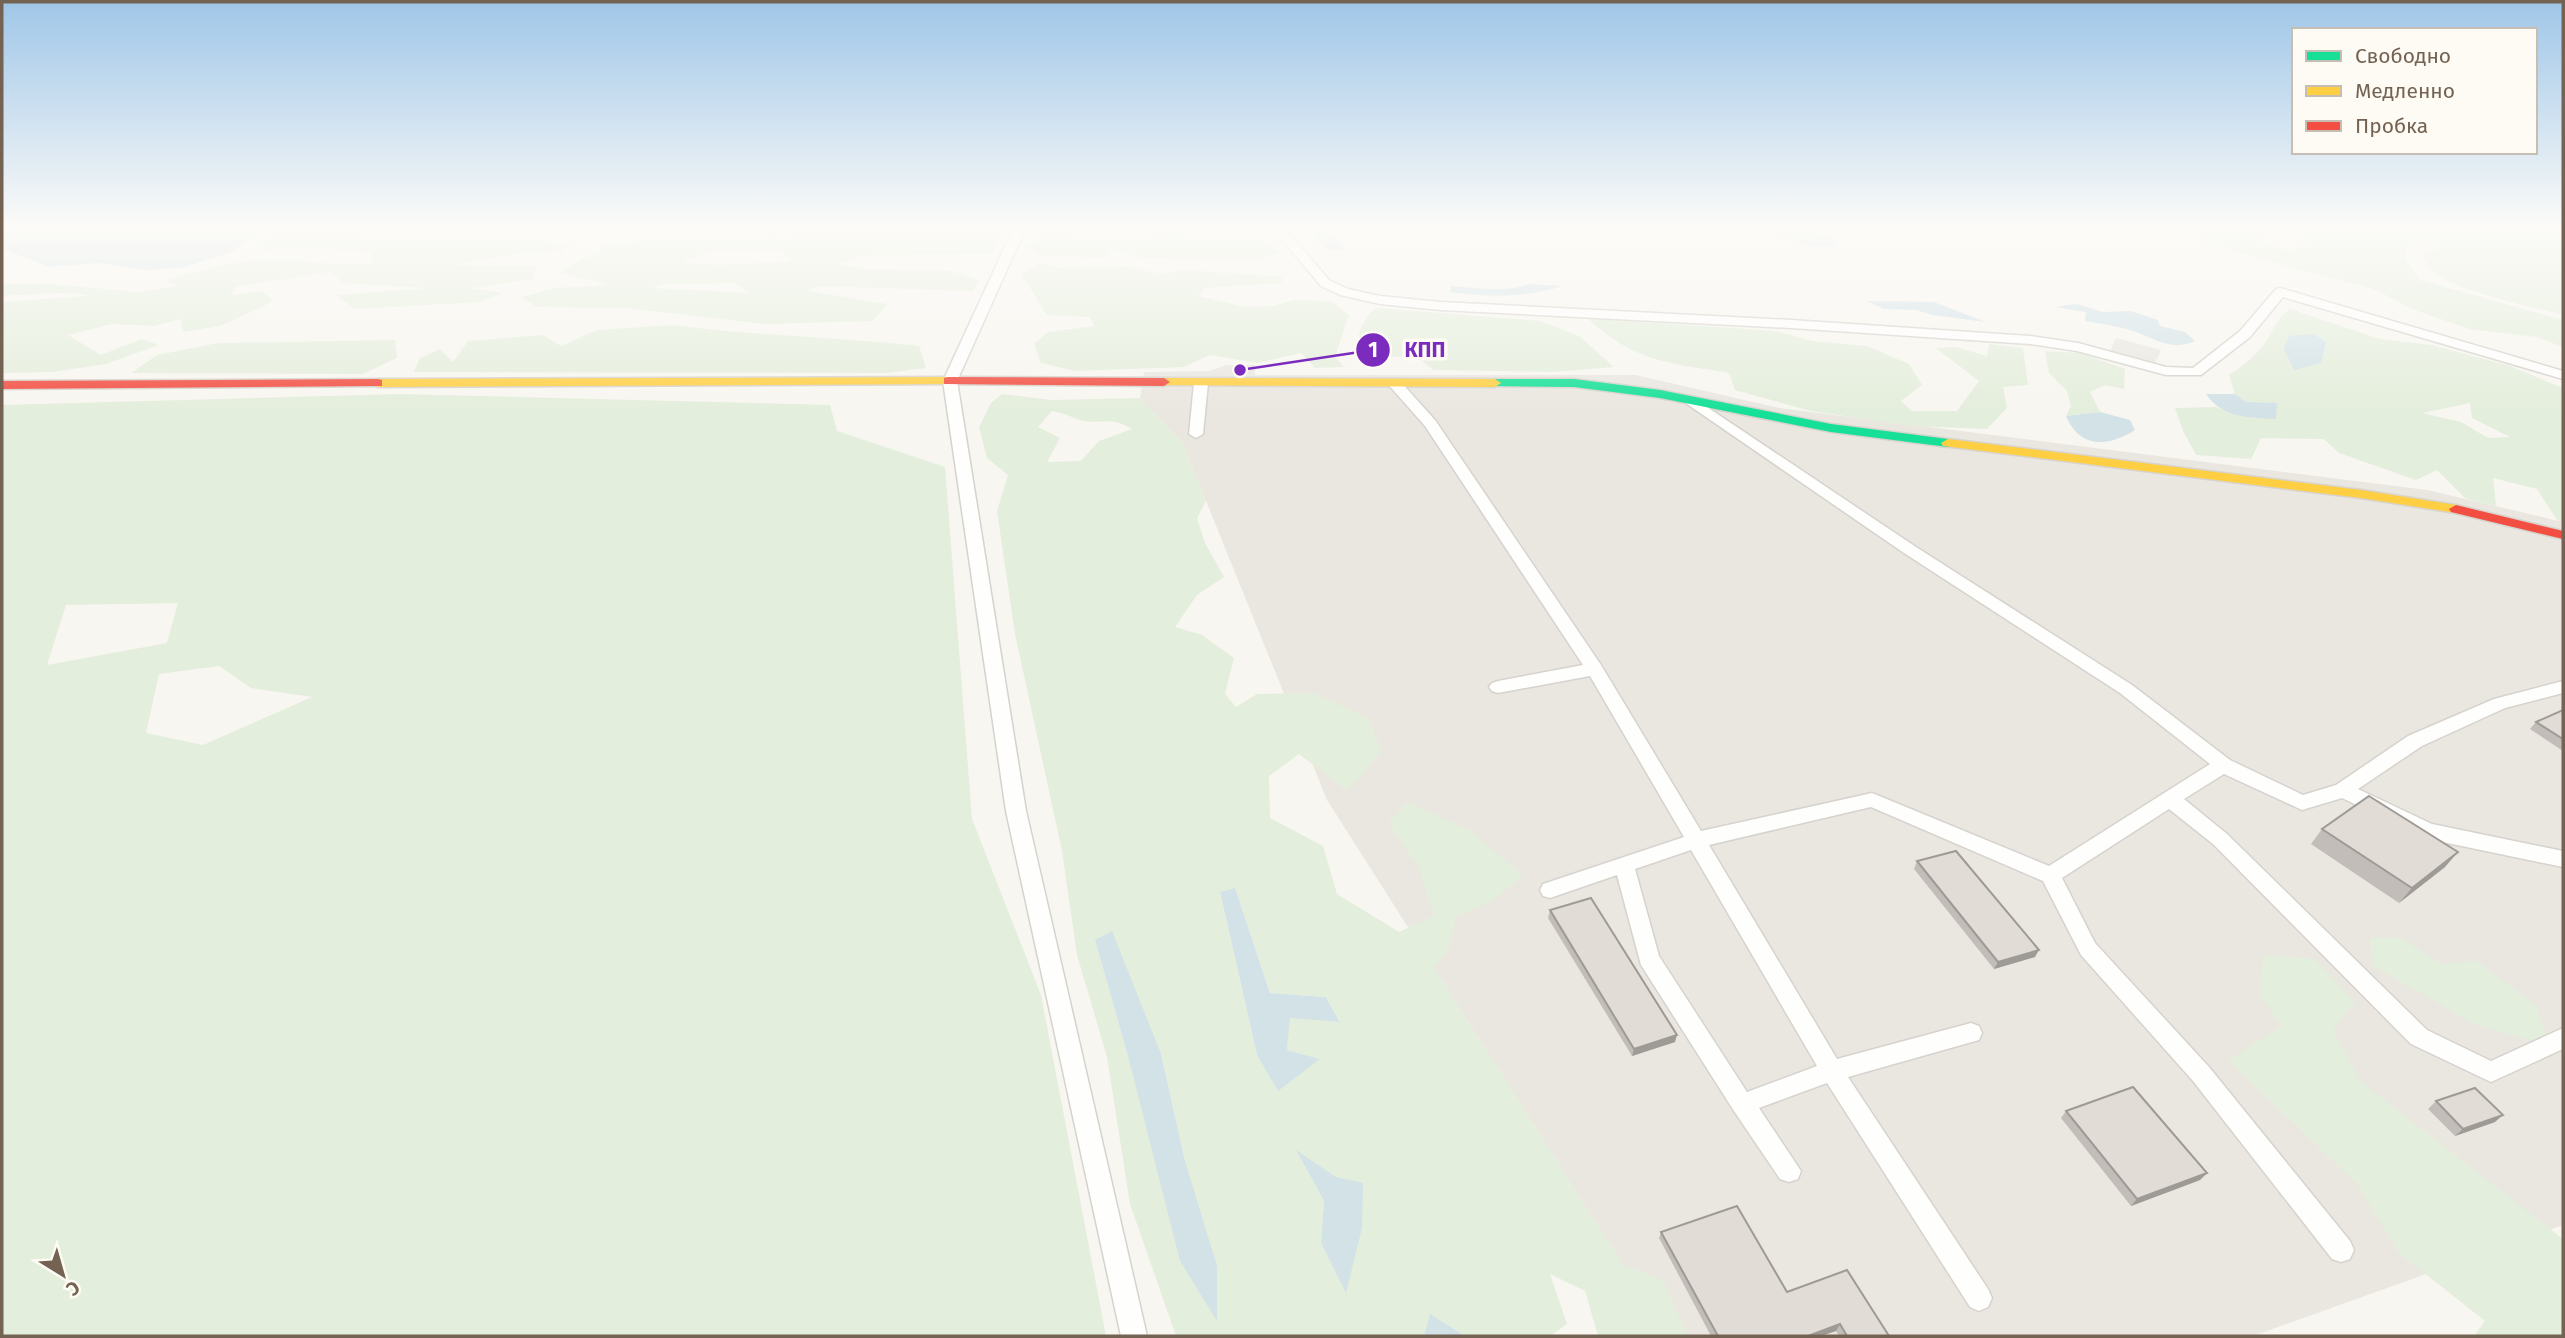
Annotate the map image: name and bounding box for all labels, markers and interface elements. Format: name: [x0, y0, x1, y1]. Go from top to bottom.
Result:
legend: [2292, 28, 2537, 154]
text: Свободно: [2355, 43, 2451, 69]
text: Медленно: [2355, 78, 2455, 104]
text: Пробка: [2355, 113, 2428, 139]
callout: КПП: [1356, 329, 1460, 371]
text: 1: [1368, 337, 1378, 363]
text: КПП: [1405, 337, 1445, 363]
north arrow: [28, 1240, 98, 1310]
text: С: [62, 1276, 84, 1301]

